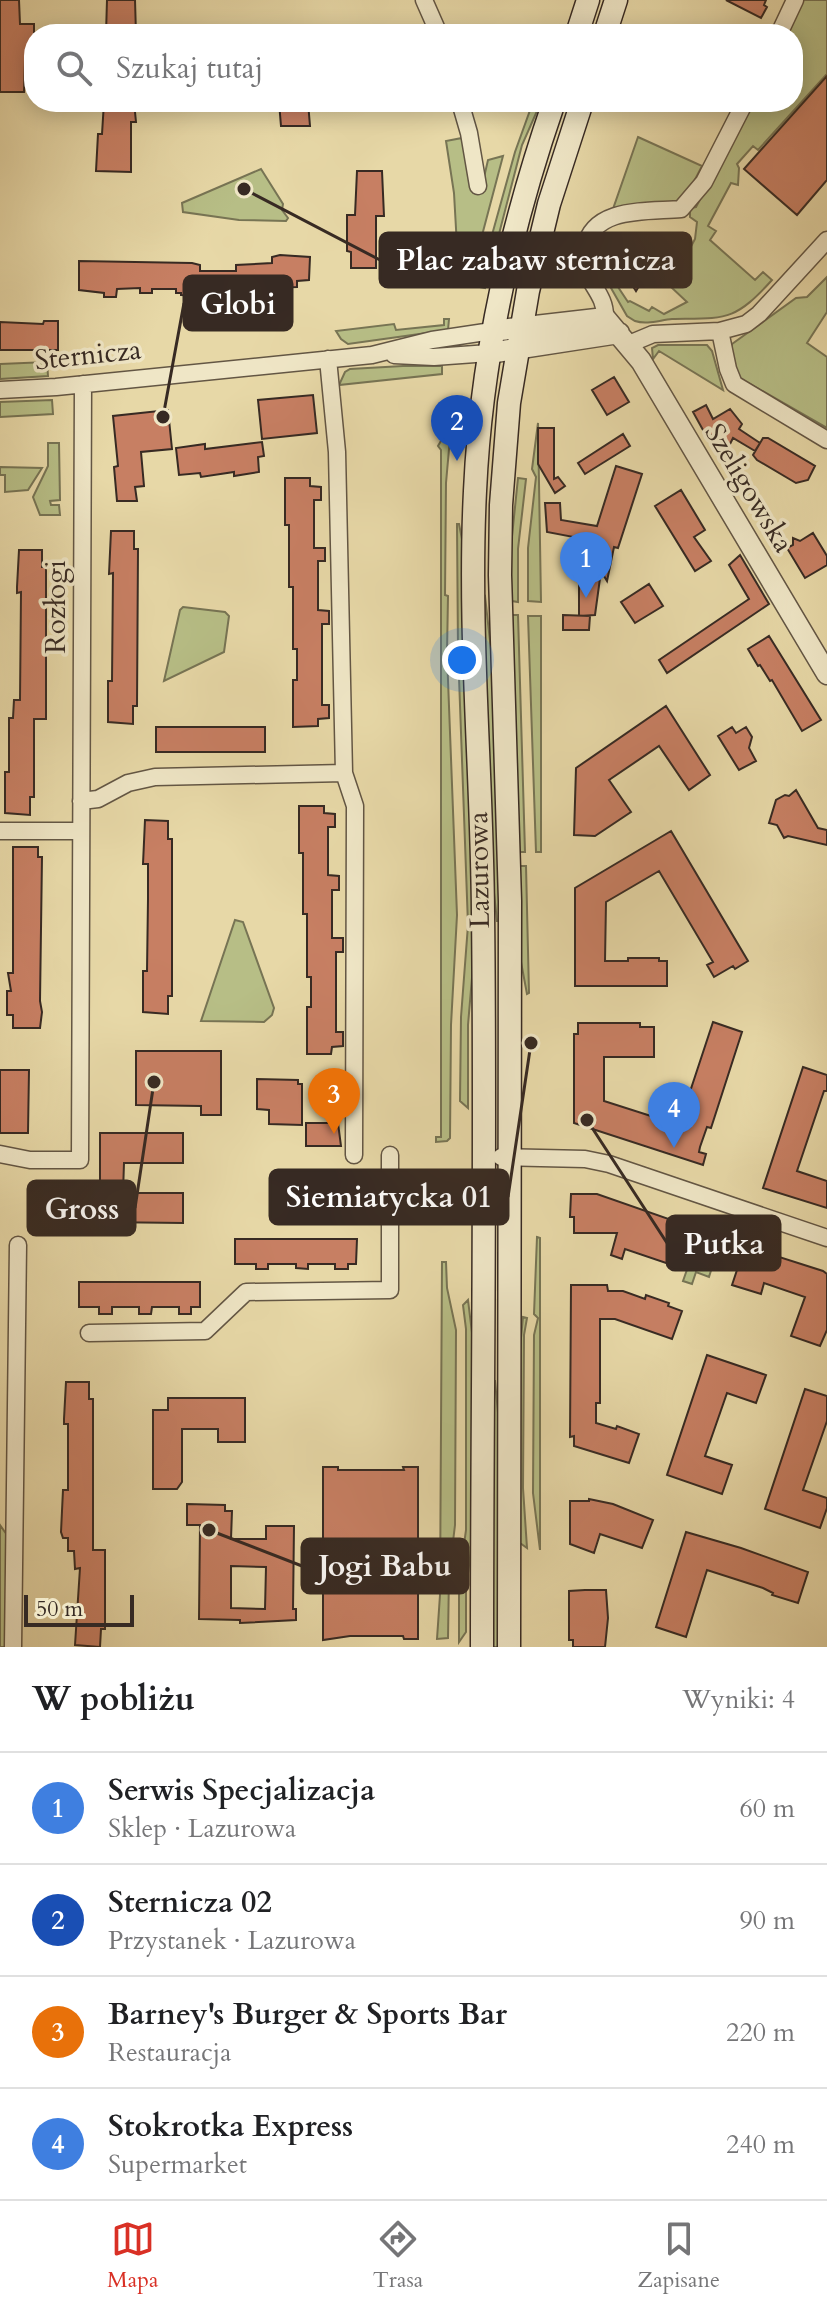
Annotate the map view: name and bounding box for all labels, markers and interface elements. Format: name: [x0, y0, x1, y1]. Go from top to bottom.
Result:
search box: [24, 24, 803, 112]
icon: search: [52, 46, 96, 90]
text: Szukaj tutaj: [116, 48, 263, 89]
callout: Plac zabaw sternicza: [380, 233, 691, 287]
text: Plac zabaw sternicza: [396, 240, 676, 281]
callout: Globi: [184, 276, 292, 330]
text: Globi: [200, 284, 276, 325]
street label: Sternicza: [33, 331, 143, 379]
pin: 2: [431, 395, 483, 461]
street label: Szeligowska: [696, 417, 802, 559]
pin: 1: [560, 532, 612, 598]
street label: Rozłogi: [37, 560, 75, 654]
your location: [442, 640, 482, 680]
street label: Lazurowa: [459, 811, 499, 929]
pin: 3: [308, 1068, 360, 1134]
pin: 4: [648, 1082, 700, 1148]
callout: Siemiatycka 01: [270, 1170, 508, 1224]
text: Siemiatycka 01: [286, 1177, 492, 1218]
callout: Gross: [28, 1181, 135, 1235]
text: Gross: [45, 1189, 119, 1230]
callout: Putka: [667, 1216, 780, 1270]
text: Putka: [684, 1224, 765, 1265]
callout: Jogi Babu: [302, 1539, 468, 1593]
text: Jogi Babu: [314, 1546, 452, 1587]
scale bar: [24, 1591, 134, 1627]
text: 50 m: [36, 1594, 83, 1624]
text: W pobliżu: [32, 1676, 195, 1722]
text: Wyniki: 4: [682, 1682, 795, 1717]
text: Serwis Specjalizacja: [108, 1770, 375, 1811]
text: 1: [51, 1791, 65, 1826]
text: 60 m: [739, 1791, 795, 1826]
text: Sklep · Lazurowa: [108, 1811, 296, 1846]
text: Sternicza 02: [108, 1882, 272, 1923]
text: 2: [51, 1903, 65, 1938]
text: 90 m: [739, 1903, 795, 1938]
text: Przystanek · Lazurowa: [108, 1923, 356, 1958]
text: Barney's Burger & Sports Bar: [108, 1994, 507, 2035]
text: 3: [51, 2015, 65, 2050]
text: 220 m: [726, 2015, 795, 2050]
text: Restauracja: [108, 2035, 231, 2070]
text: Stokrotka Express: [108, 2106, 353, 2147]
text: 4: [51, 2127, 65, 2162]
text: 240 m: [726, 2127, 795, 2162]
text: Supermarket: [108, 2147, 247, 2182]
tab: Mapa: [107, 2217, 159, 2295]
tab: Trasa: [373, 2217, 423, 2295]
tab: Zapisane: [637, 2217, 720, 2295]

